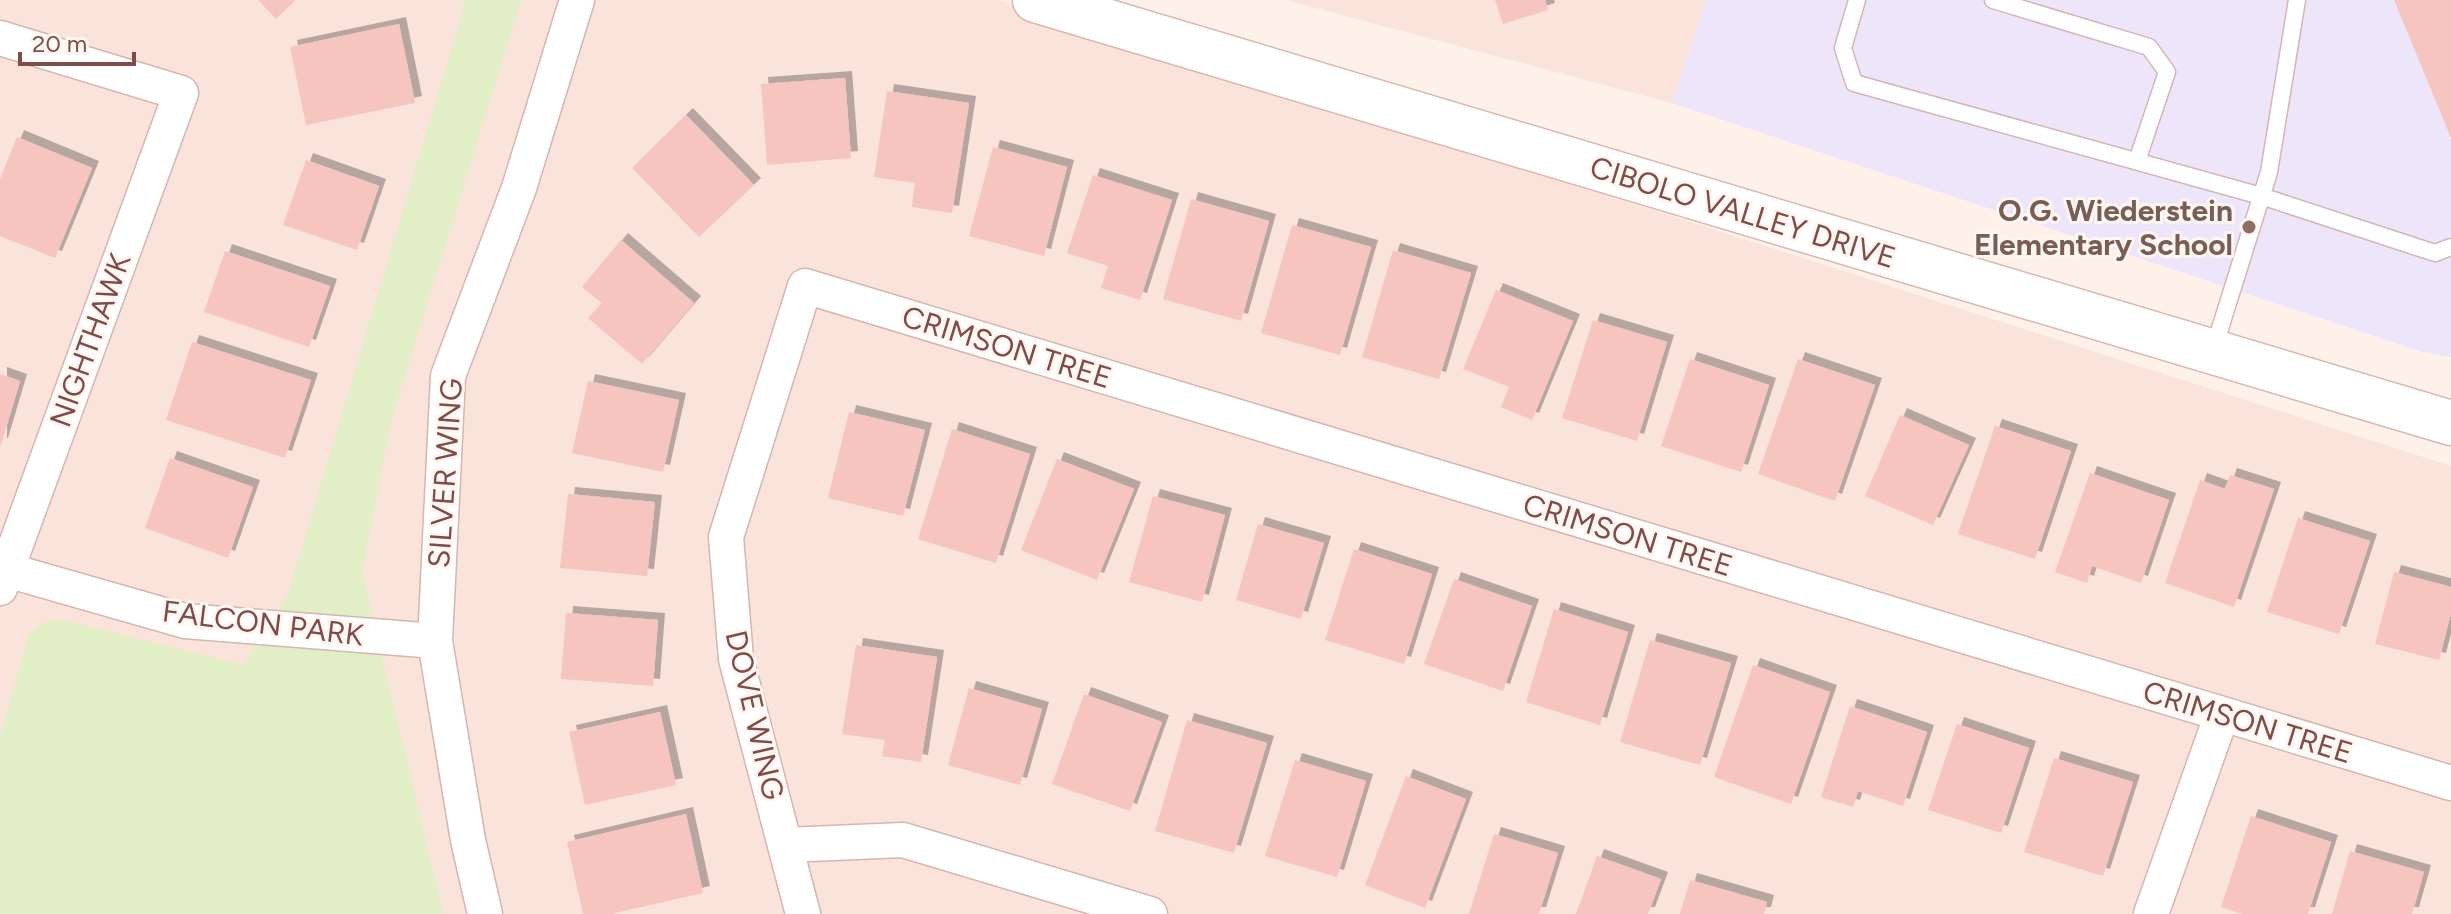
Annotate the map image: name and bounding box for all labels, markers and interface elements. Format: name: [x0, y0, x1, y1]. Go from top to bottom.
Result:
scale bar: [20, 16, 134, 66]
text: 20 m: [32, 29, 87, 58]
street label: CIBOLO VALLEY DRIVE: [1586, 148, 1900, 276]
place label: O.G. Wiederstein Elementary School: [1974, 192, 2233, 263]
marker: O.G. Wiederstein Elementary School: [2240, 218, 2258, 236]
street label: NIGHTHAWK: [41, 247, 139, 432]
street label: CRIMSON TREE: [898, 298, 1116, 396]
street label: SILVER WING: [420, 377, 470, 569]
street label: CRIMSON TREE: [1519, 486, 1737, 584]
street label: FALCON PARK: [160, 592, 366, 654]
street label: DOVE WING: [718, 627, 792, 803]
street label: CRIMSON TREE: [2139, 673, 2357, 771]

